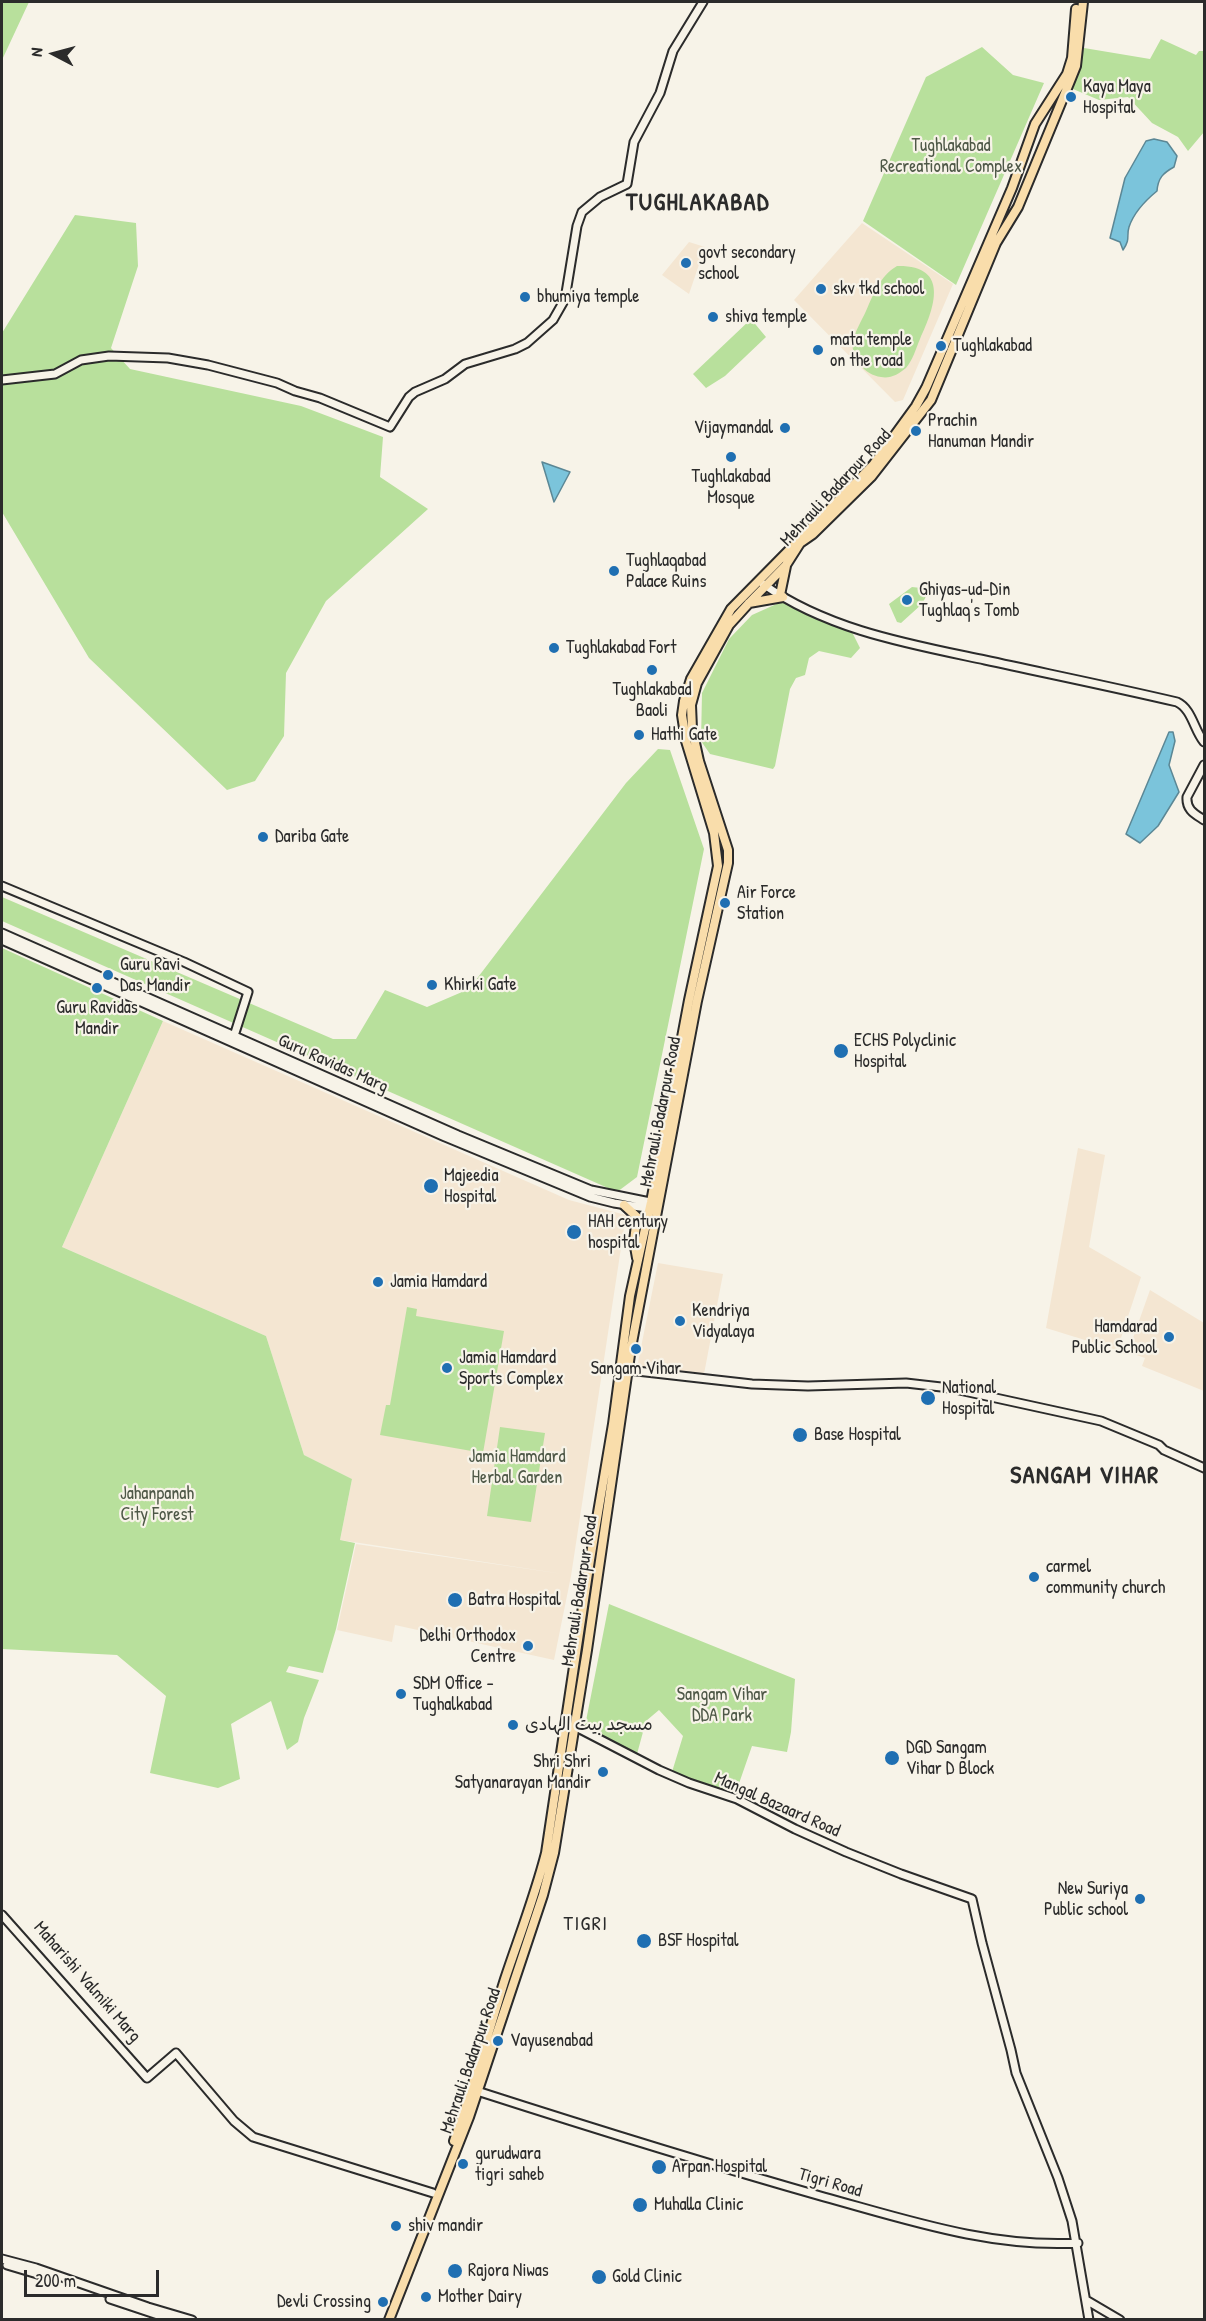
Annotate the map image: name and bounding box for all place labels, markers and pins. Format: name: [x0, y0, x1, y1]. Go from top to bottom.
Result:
place label: Kaya Maya Hospital: [1083, 76, 1151, 118]
marker: Kaya Maya Hospital: [1064, 90, 1078, 104]
place label: govt secondary school: [698, 242, 796, 284]
marker: govt secondary school: [679, 256, 693, 270]
place label: skv tkd school: [833, 278, 924, 300]
marker: skv tkd school: [814, 282, 828, 296]
place label: bhumiya temple: [537, 286, 640, 308]
marker: bhumiya temple: [518, 290, 532, 304]
place label: shiva temple: [725, 306, 807, 328]
marker: shiva temple: [706, 310, 720, 324]
place label: mata temple on the road: [830, 329, 912, 372]
place label: Tughlakabad: [953, 335, 1032, 357]
marker: Tughlakabad: [934, 339, 948, 353]
marker: mata temple on the road: [811, 343, 825, 357]
place label: Prachin Hanuman Mandir: [928, 410, 1034, 452]
place label: Vijaymandal: [694, 417, 773, 439]
marker: Vijaymandal: [778, 421, 792, 435]
marker: Prachin Hanuman Mandir: [909, 424, 923, 438]
marker: Tughlakabad Mosque: [724, 450, 738, 464]
place label: Tughlakabad Mosque: [691, 466, 771, 508]
place label: Tughlaqabad Palace Ruins: [626, 550, 706, 592]
marker: Tughlaqabad Palace Ruins: [607, 564, 621, 578]
place label: Ghiyas-ud-Din Tughlaq's Tomb: [919, 579, 1020, 622]
marker: Ghiyas-ud-Din Tughlaq's Tomb: [900, 593, 914, 607]
place label: Tughlakabad Fort: [566, 637, 676, 659]
marker: Tughlakabad Fort: [547, 641, 561, 655]
marker: Tughlakabad Baoli: [645, 663, 659, 677]
place label: Tughlakabad Baoli: [612, 679, 692, 722]
place label: Hathi Gate: [651, 724, 717, 746]
marker: Hathi Gate: [632, 728, 646, 742]
place label: Dariba Gate: [275, 826, 349, 848]
marker: Dariba Gate: [256, 830, 270, 844]
place label: Air Force Station: [737, 882, 796, 924]
marker: Air Force Station: [718, 896, 732, 910]
place label: Guru Ravi Das Mandir: [120, 954, 191, 996]
marker: Guru Ravi Das Mandir: [101, 968, 115, 982]
place label: Khirki Gate: [444, 974, 517, 996]
marker: Khirki Gate: [425, 978, 439, 992]
marker: Guru Ravidas Mandir: [90, 981, 104, 995]
place label: Guru Ravidas Mandir: [56, 997, 138, 1040]
place label: ECHS Polyclinic Hospital: [854, 1030, 956, 1072]
marker: ECHS Polyclinic Hospital: [832, 1042, 850, 1060]
place label: Majeedia Hospital: [444, 1165, 498, 1208]
marker: Majeedia Hospital: [422, 1177, 440, 1195]
place label: HAH century hospital: [588, 1211, 668, 1254]
marker: HAH century hospital: [565, 1223, 583, 1241]
place label: Jamia Hamdard: [390, 1271, 487, 1293]
marker: Jamia Hamdard: [371, 1275, 385, 1289]
place label: Kendriya Vidyalaya: [692, 1300, 754, 1342]
marker: Kendriya Vidyalaya: [673, 1314, 687, 1328]
place label: Hamdarad Public School: [1072, 1316, 1157, 1358]
marker: Hamdarad Public School: [1162, 1330, 1176, 1344]
marker: Sangam Vihar: [629, 1342, 643, 1356]
place label: Jamia Hamdard Sports Complex: [459, 1347, 563, 1390]
place label: Sangam Vihar: [591, 1358, 681, 1380]
marker: Jamia Hamdard Sports Complex: [440, 1361, 454, 1375]
place label: National Hospital: [942, 1377, 996, 1420]
marker: National Hospital: [919, 1389, 937, 1407]
place label: Base Hospital: [814, 1424, 901, 1446]
marker: Base Hospital: [791, 1426, 809, 1444]
place label: carmel community church: [1046, 1556, 1165, 1598]
marker: carmel community church: [1027, 1570, 1041, 1584]
place label: Batra Hospital: [468, 1589, 561, 1611]
marker: Batra Hospital: [446, 1591, 464, 1609]
place label: Delhi Orthodox Centre: [419, 1625, 516, 1668]
marker: Delhi Orthodox Centre: [521, 1639, 535, 1653]
place label: SDM Office - Tughalkabad: [413, 1673, 494, 1716]
marker: SDM Office - Tughalkabad: [394, 1687, 408, 1701]
place label: مسجد بیت الہادی: [525, 1714, 653, 1736]
marker: مسجد بیت الہادی: [506, 1718, 520, 1732]
place label: DGD Sangam Vihar D Block: [906, 1737, 994, 1780]
marker: DGD Sangam Vihar D Block: [883, 1749, 901, 1767]
place label: Shri Shri Satyanarayan Mandir: [455, 1751, 591, 1794]
marker: Shri Shri Satyanarayan Mandir: [596, 1765, 610, 1779]
place label: New Suriya Public school: [1044, 1878, 1128, 1920]
marker: New Suriya Public school: [1133, 1892, 1147, 1906]
place label: BSF Hospital: [658, 1930, 739, 1952]
marker: BSF Hospital: [635, 1932, 653, 1950]
place label: Vayusenabad: [510, 2030, 593, 2052]
marker: Vayusenabad: [491, 2034, 505, 2048]
place label: gurudwara tigri saheb: [475, 2143, 544, 2186]
place label: Arpan Hospital: [672, 2156, 767, 2178]
marker: gurudwara tigri saheb: [456, 2157, 470, 2171]
marker: Arpan Hospital: [650, 2158, 668, 2176]
place label: Muhalla Clinic: [654, 2194, 743, 2216]
marker: Muhalla Clinic: [631, 2196, 649, 2214]
place label: shiv mandir: [408, 2215, 483, 2237]
marker: shiv mandir: [389, 2219, 403, 2233]
place label: Rajora Niwas: [468, 2260, 549, 2282]
marker: Rajora Niwas: [446, 2262, 464, 2280]
place label: Gold Clinic: [612, 2266, 682, 2288]
marker: Gold Clinic: [590, 2268, 608, 2286]
place label: Mother Dairy: [438, 2286, 522, 2308]
marker: Mother Dairy: [419, 2290, 433, 2304]
place label: Devli Crossing: [277, 2291, 371, 2313]
marker: Devli Crossing: [376, 2295, 390, 2309]

